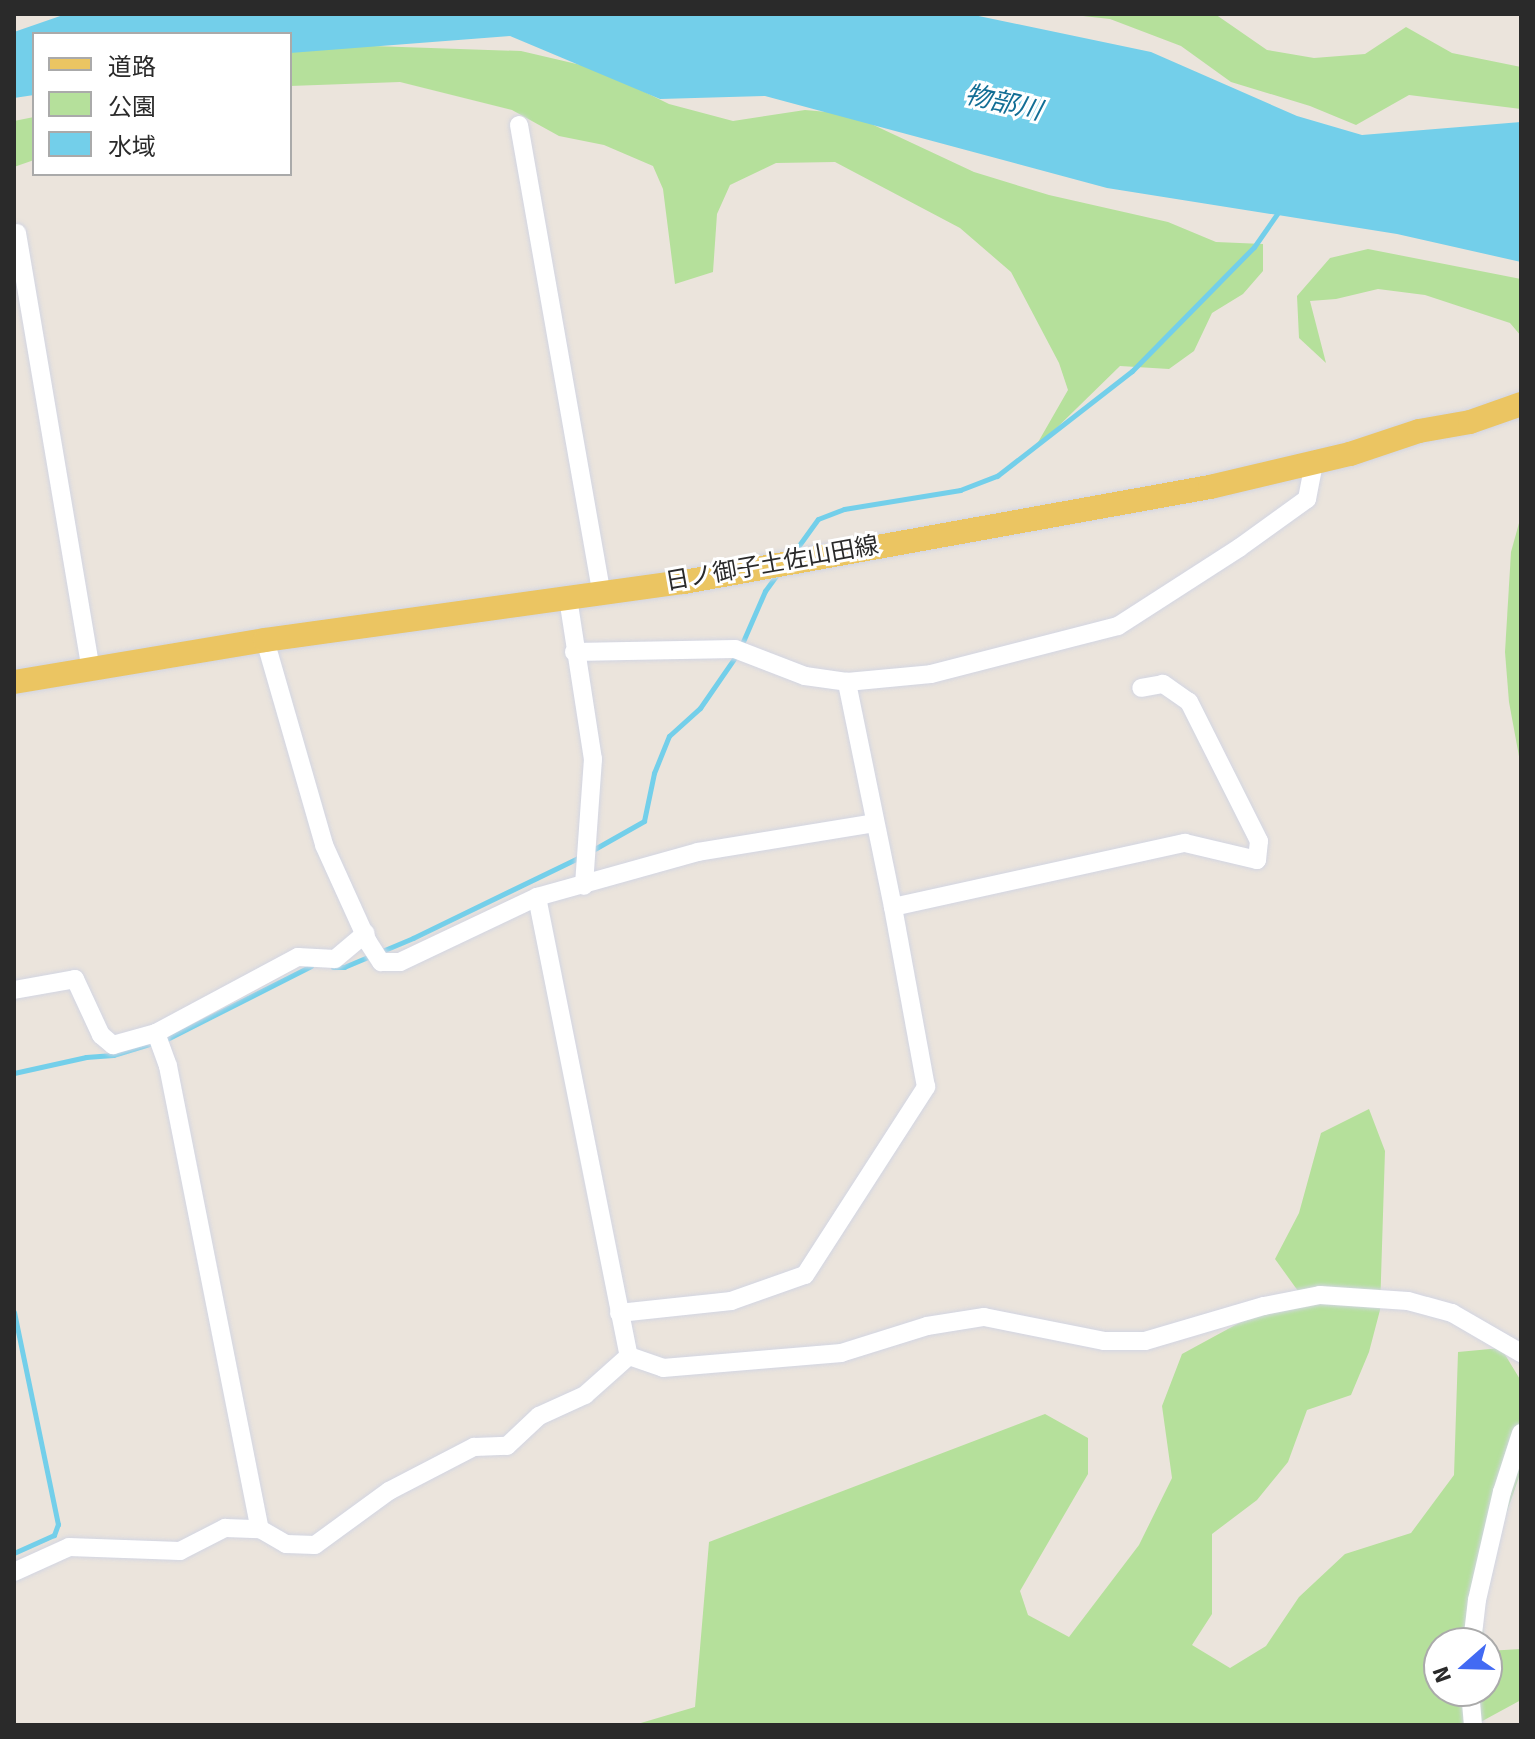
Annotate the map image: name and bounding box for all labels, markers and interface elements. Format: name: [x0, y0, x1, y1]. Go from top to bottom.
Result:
legend: [32, 32, 292, 176]
text: 道路: [108, 52, 156, 82]
water label: 物部川: [961, 80, 1045, 128]
text: 公園: [108, 92, 156, 122]
text: 水域: [108, 132, 156, 162]
street label: 日ノ御子土佐山田線: [663, 531, 881, 597]
north arrow: [1423, 1627, 1503, 1707]
text: N: [1427, 1663, 1457, 1687]

